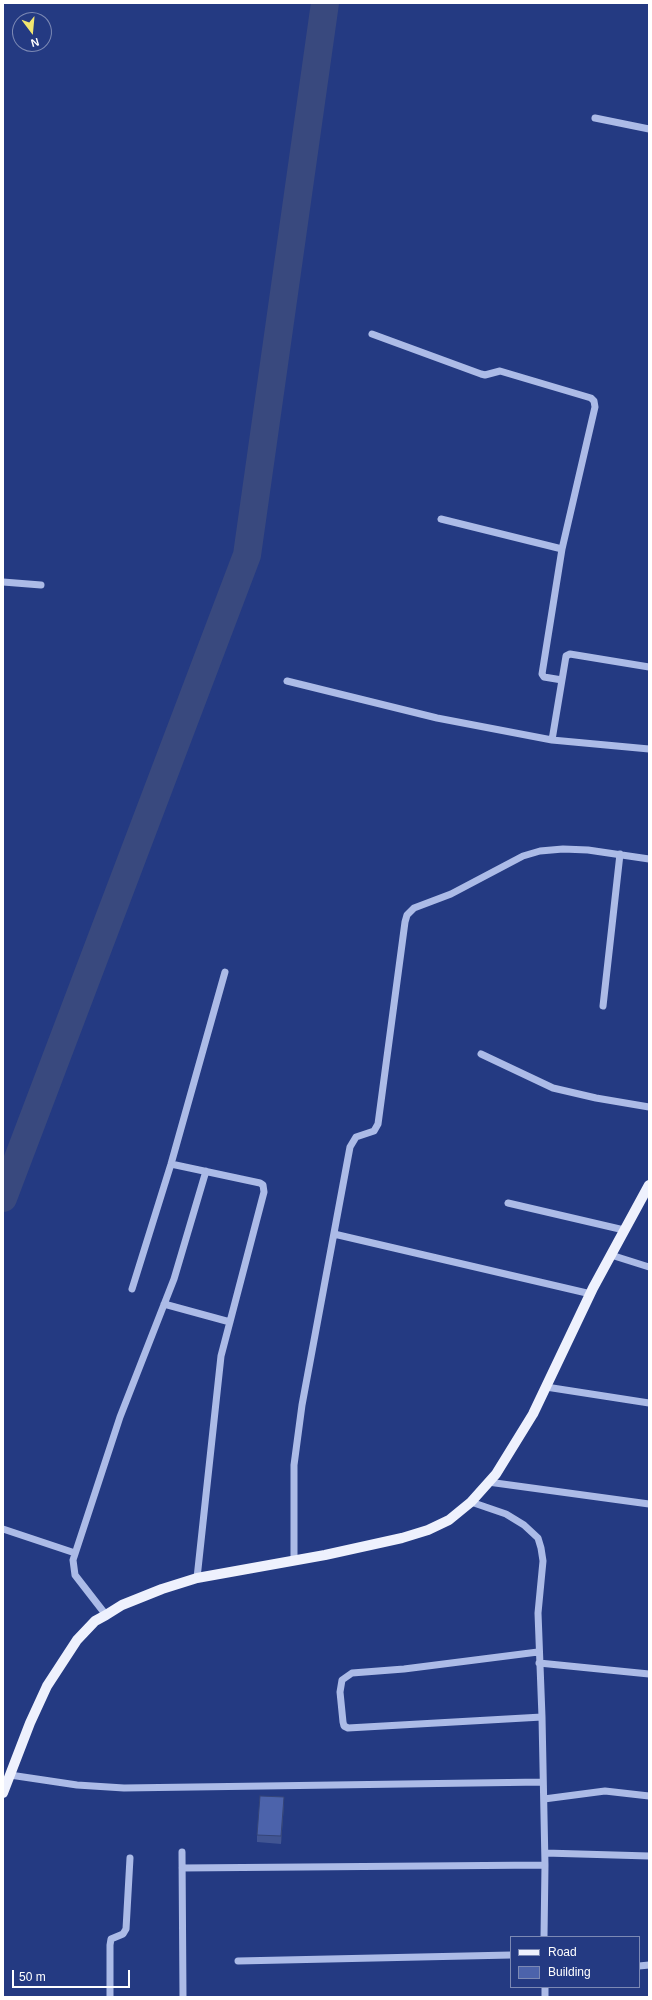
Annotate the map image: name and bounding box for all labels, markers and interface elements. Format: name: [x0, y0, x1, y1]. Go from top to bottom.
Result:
north arrow: [12, 12, 52, 52]
text: N: [30, 36, 41, 49]
legend: [510, 1936, 640, 1988]
text: Road: [548, 1945, 577, 1959]
scale bar: [14, 1962, 132, 1988]
text: Building: [548, 1965, 591, 1979]
text: 50 m: [19, 1970, 46, 1984]

